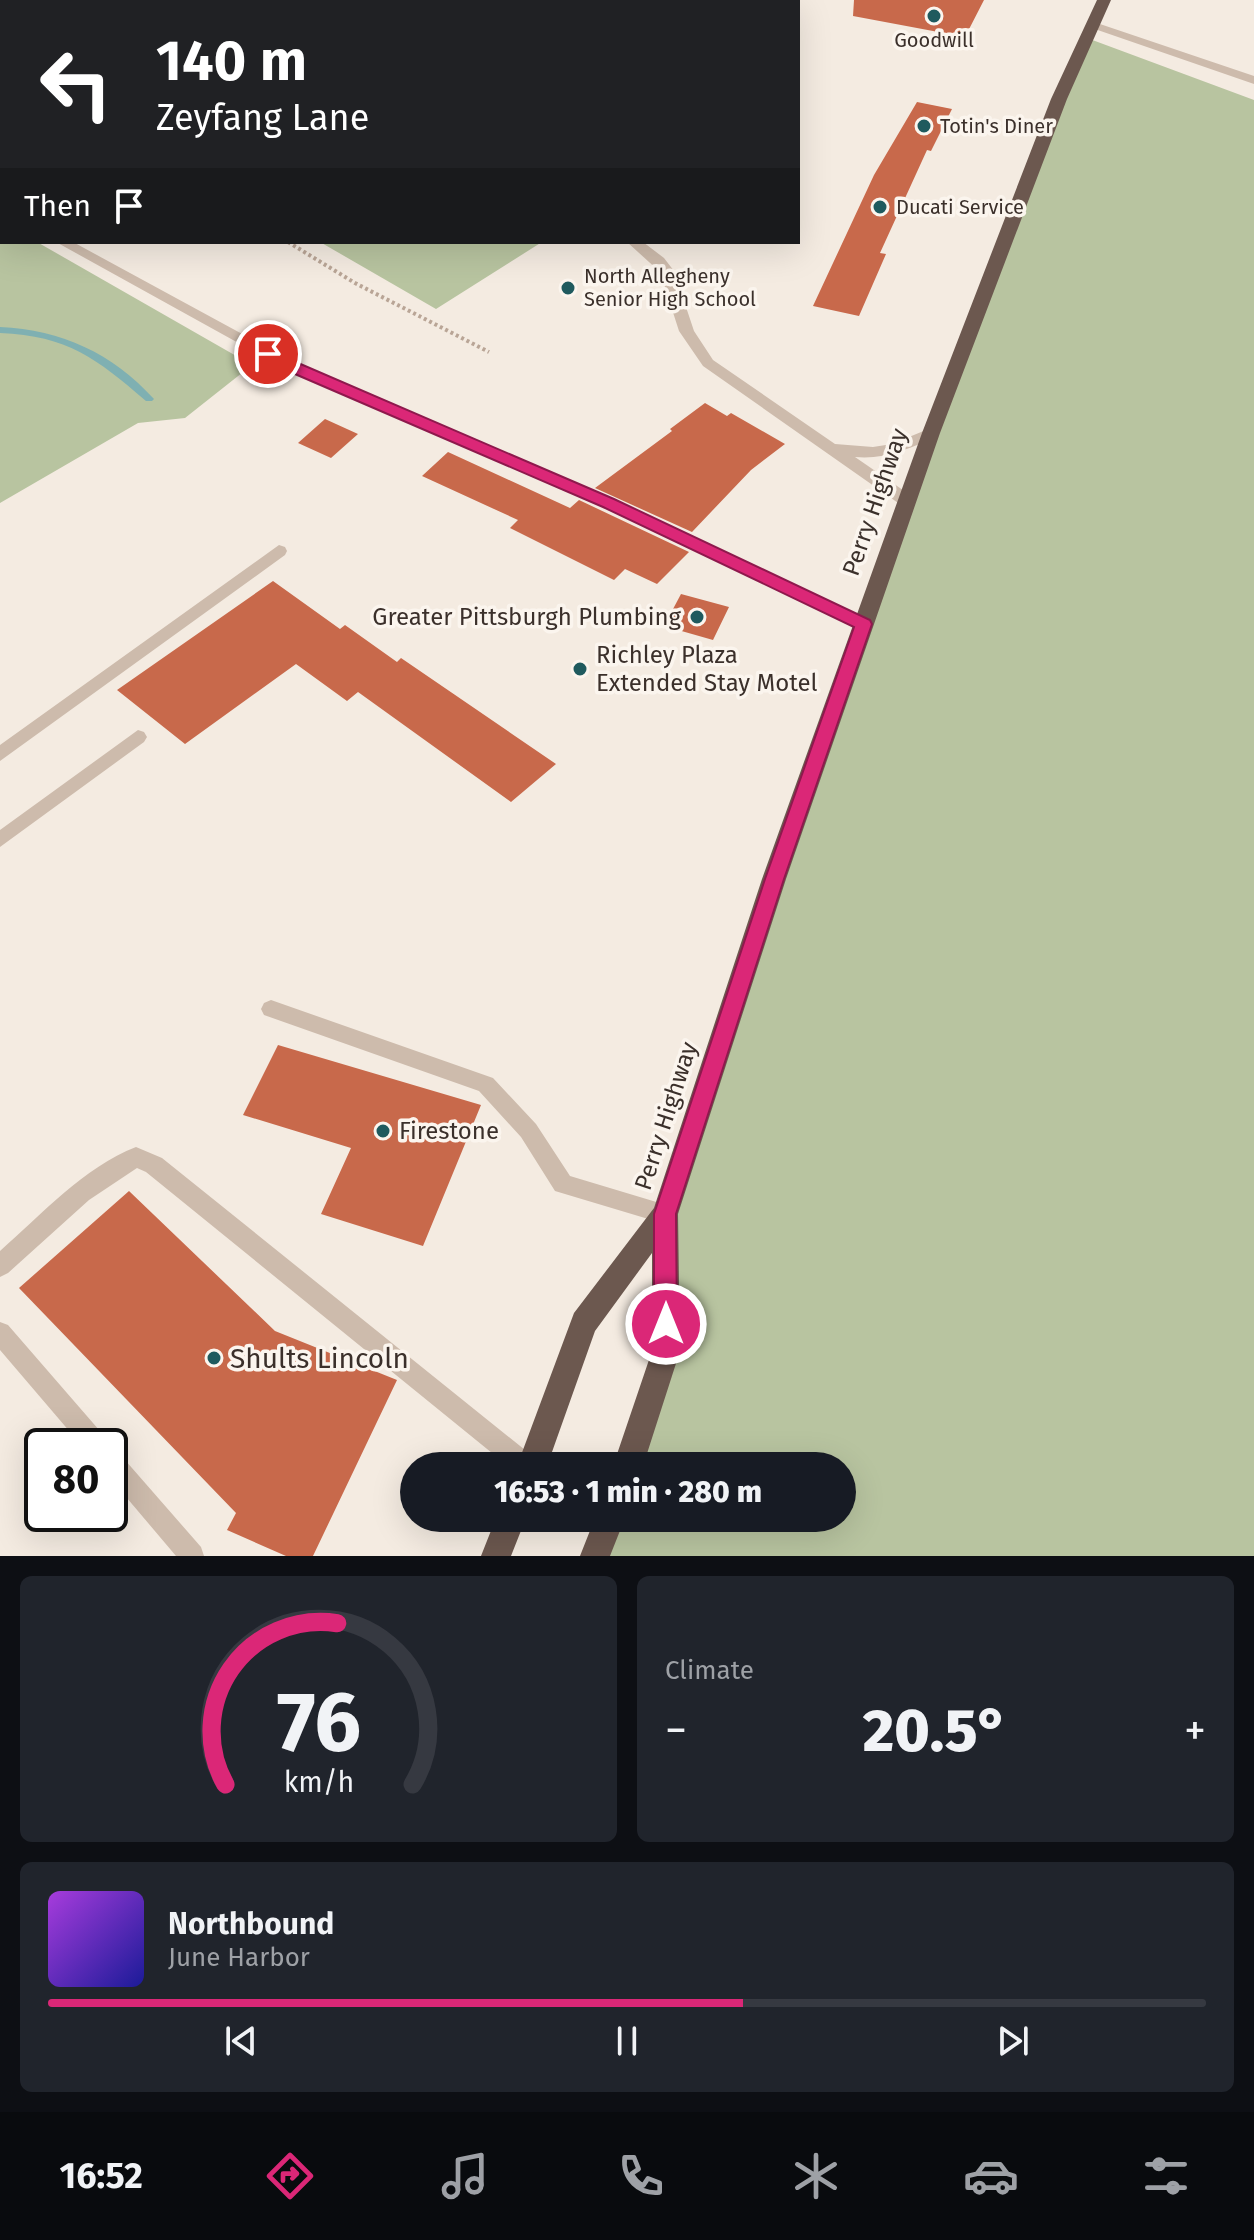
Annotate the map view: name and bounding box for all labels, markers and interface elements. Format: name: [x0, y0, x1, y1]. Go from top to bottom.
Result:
marker: Goodwill: [925, 7, 943, 25]
text: 140 m: [156, 28, 307, 95]
place label: Goodwill: [894, 28, 974, 52]
icon: left: [24, 32, 128, 136]
text: Zeyfang Lane: [156, 96, 369, 140]
place label: Totin's Diner: [940, 114, 1053, 138]
marker: Totin's Diner: [915, 117, 933, 135]
icon: arrive: [107, 184, 151, 228]
text: Then: [24, 188, 91, 224]
place label: Ducati Service: [896, 195, 1024, 219]
marker: Ducati Service: [871, 198, 889, 216]
place label: North Allegheny Senior High School: [584, 264, 756, 311]
marker: North Allegheny Senior High School: [559, 279, 577, 297]
pin: [234, 320, 302, 388]
icon: arrive: [246, 332, 290, 376]
street label: Perry Highway: [837, 424, 913, 579]
place label: Greater Pittsburgh Plumbing: [372, 603, 682, 631]
marker: Greater Pittsburgh Plumbing: [688, 608, 706, 626]
place label: Richley Plaza Extended Stay Motel: [596, 641, 818, 697]
marker: Richley Plaza Extended Stay Motel: [571, 660, 589, 678]
street label: Perry Highway: [629, 1038, 703, 1194]
place label: Firestone: [399, 1117, 499, 1145]
marker: Firestone: [374, 1122, 392, 1140]
position arrow: [624, 1282, 708, 1366]
place label: Shults Lincoln: [230, 1342, 409, 1375]
marker: Shults Lincoln: [205, 1349, 223, 1367]
speed limit sign: 80: [24, 1428, 128, 1532]
text: 16:53 · 1 min · 280 m: [494, 1474, 762, 1510]
text: Climate: [665, 1655, 754, 1686]
text: 76: [276, 1673, 361, 1773]
text: 20.5°: [863, 1695, 1008, 1767]
text: −: [665, 1704, 687, 1757]
text: +: [1184, 1704, 1206, 1757]
text: km/h: [283, 1765, 354, 1800]
text: Northbound: [168, 1906, 334, 1942]
text: June Harbor: [168, 1942, 310, 1973]
icon: previous: [219, 2019, 263, 2063]
icon: pause: [605, 2019, 649, 2063]
icon: next: [991, 2019, 1035, 2063]
icon: directions: [262, 2148, 318, 2204]
icon: music: [437, 2148, 493, 2204]
icon: phone: [613, 2148, 669, 2204]
icon: climate: [788, 2148, 844, 2204]
icon: car: [963, 2148, 1019, 2204]
icon: filters: [1138, 2148, 1194, 2204]
text: 16:52: [60, 2154, 143, 2198]

